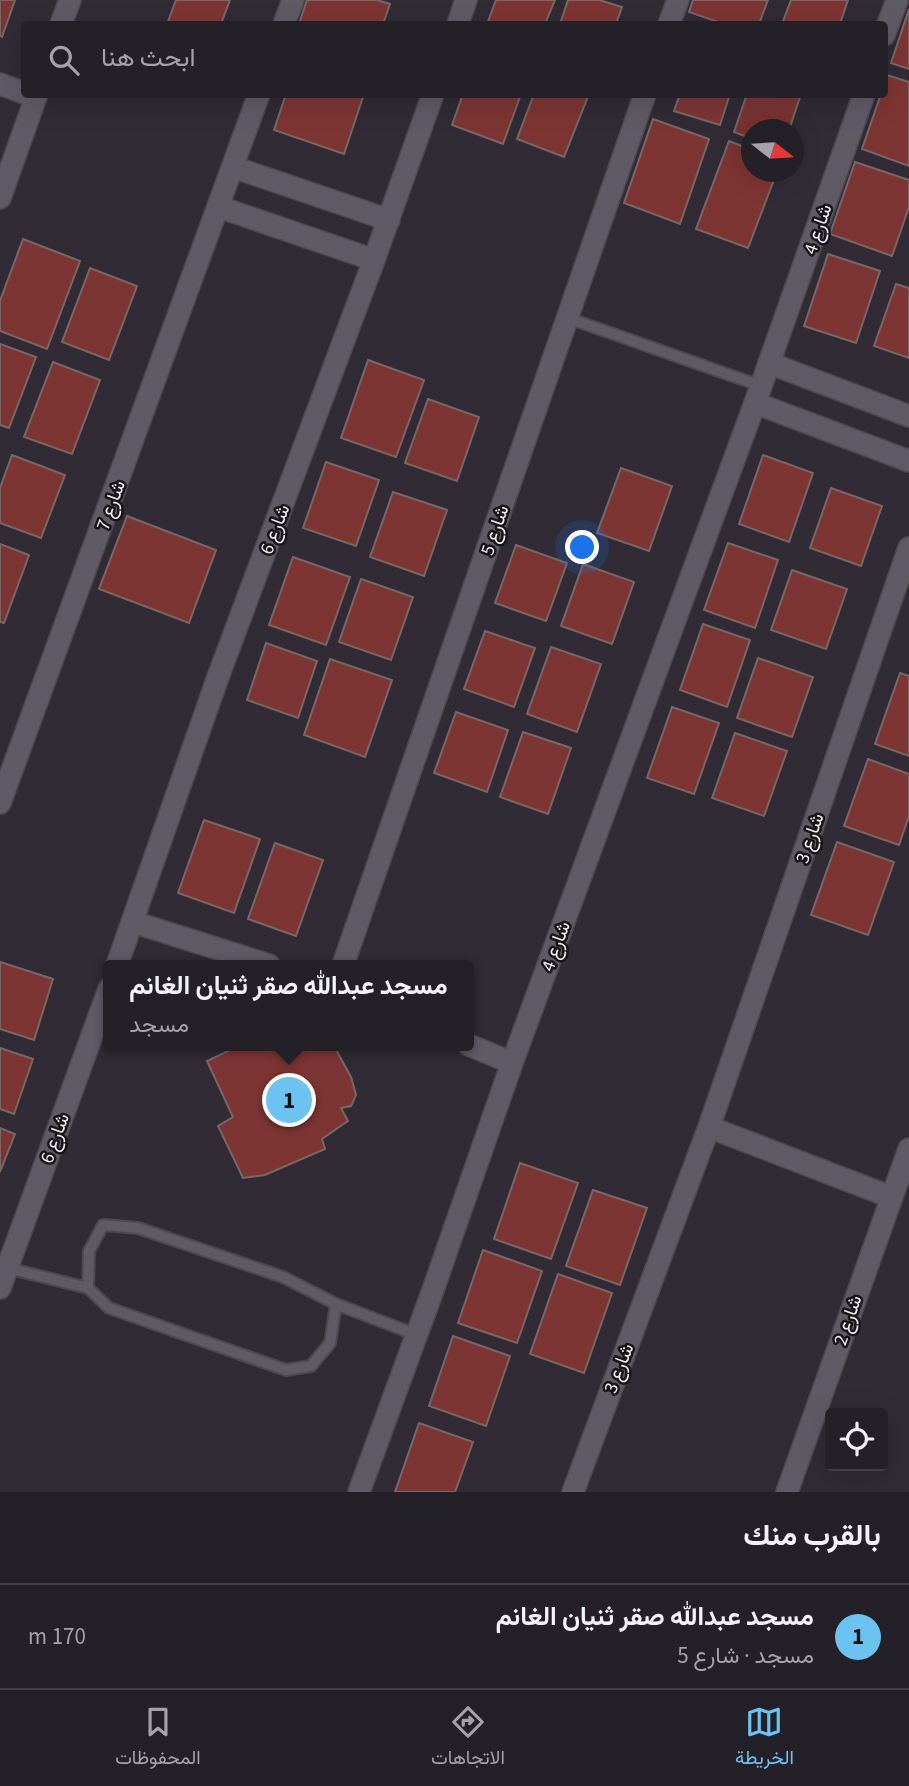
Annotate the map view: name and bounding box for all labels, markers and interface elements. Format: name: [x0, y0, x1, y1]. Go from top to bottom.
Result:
search box: [21, 21, 888, 98]
text: ابحث هنا: [101, 39, 195, 76]
icon: search: [45, 41, 83, 79]
north arrow: [741, 119, 804, 182]
street label: شارع 4: [797, 201, 840, 258]
street label: شارع 7: [90, 477, 133, 534]
street label: شارع 6: [254, 501, 297, 558]
street label: شارع 5: [474, 502, 517, 559]
your location: [565, 530, 599, 564]
street label: شارع 3: [789, 810, 832, 867]
street label: شارع 4: [535, 918, 578, 975]
popup: [103, 960, 474, 1051]
text: مسجد عبدالله صقر ثنيان الغانم: [129, 967, 448, 1004]
text: مسجد: [129, 1008, 189, 1041]
pin: 1: [266, 1074, 312, 1126]
street label: شارع 6: [34, 1110, 77, 1167]
street label: شارع 2: [827, 1292, 870, 1349]
street label: شارع 3: [598, 1340, 641, 1397]
map controls: [825, 1408, 888, 1471]
button: locate: [825, 1408, 888, 1471]
text: بالقرب منك: [743, 1514, 881, 1557]
text: مسجد عبدالله صقر ثنيان الغانم: [496, 1598, 814, 1635]
text: 170 m: [28, 1620, 86, 1653]
text: 1: [852, 1620, 864, 1653]
text: مسجد · شارع 5: [677, 1639, 814, 1672]
tab: المحفوظات: [115, 1703, 201, 1774]
tab: الاتجاهات: [431, 1703, 505, 1774]
tab: الخريطة: [735, 1703, 794, 1774]

